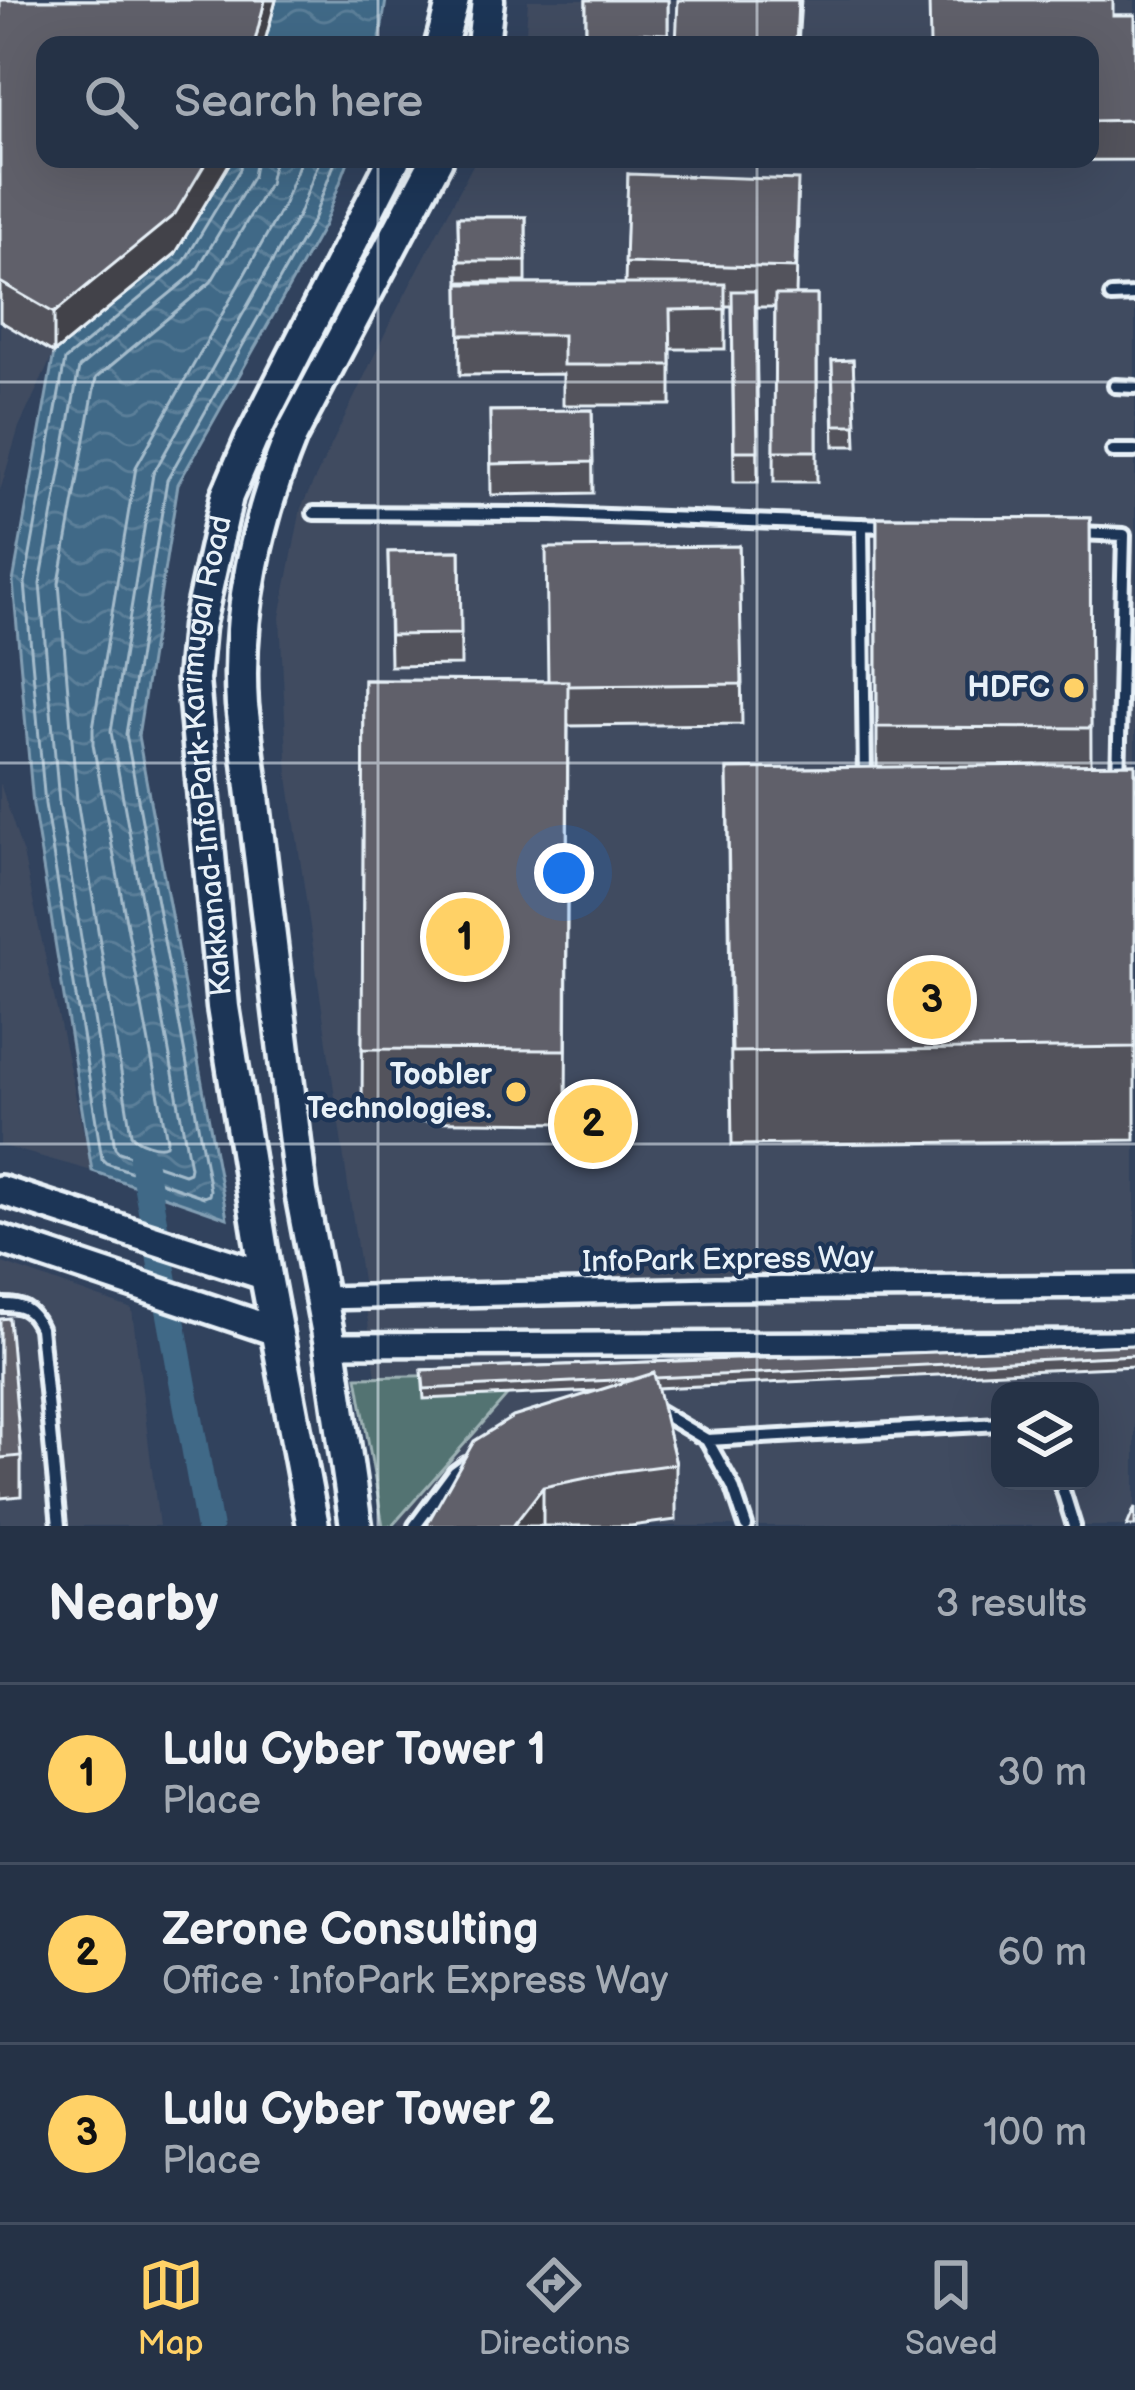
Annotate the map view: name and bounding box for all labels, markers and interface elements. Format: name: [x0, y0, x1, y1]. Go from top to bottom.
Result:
search box: [36, 36, 1099, 168]
icon: search: [78, 69, 144, 135]
text: Search here: [174, 75, 423, 130]
street label: Kakkanad-InfoPark-Karimugal Road: [175, 512, 240, 997]
place label: HDFC: [968, 670, 1050, 706]
marker: HDFC: [1061, 675, 1087, 701]
your location: [534, 843, 594, 903]
pin: 1: [426, 892, 504, 982]
pin: 3: [893, 955, 971, 1045]
place label: Toobler Technologies.: [307, 1057, 493, 1127]
marker: Toobler Technologies.: [503, 1079, 529, 1105]
pin: 2: [554, 1079, 632, 1169]
street label: InfoPark Express Way: [582, 1239, 875, 1281]
map controls: [991, 1382, 1099, 1490]
button: layers: [991, 1382, 1099, 1490]
text: Nearby: [48, 1574, 219, 1635]
text: 3 results: [935, 1581, 1087, 1628]
text: Lulu Cyber Tower 1: [162, 1723, 546, 1778]
text: 1: [79, 1750, 95, 1797]
text: 30 m: [997, 1750, 1087, 1797]
text: Place: [162, 1778, 261, 1825]
text: Zerone Consulting: [162, 1903, 538, 1958]
text: 2: [75, 1930, 99, 1977]
text: 60 m: [997, 1930, 1087, 1977]
text: Office · InfoPark Express Way: [162, 1958, 668, 2005]
text: Lulu Cyber Tower 2: [162, 2083, 554, 2138]
text: 3: [76, 2110, 98, 2157]
text: 100 m: [983, 2110, 1087, 2157]
text: Place: [162, 2138, 261, 2185]
tab: Map: [137, 2252, 204, 2364]
tab: Directions: [478, 2252, 630, 2364]
tab: Saved: [905, 2252, 998, 2364]

